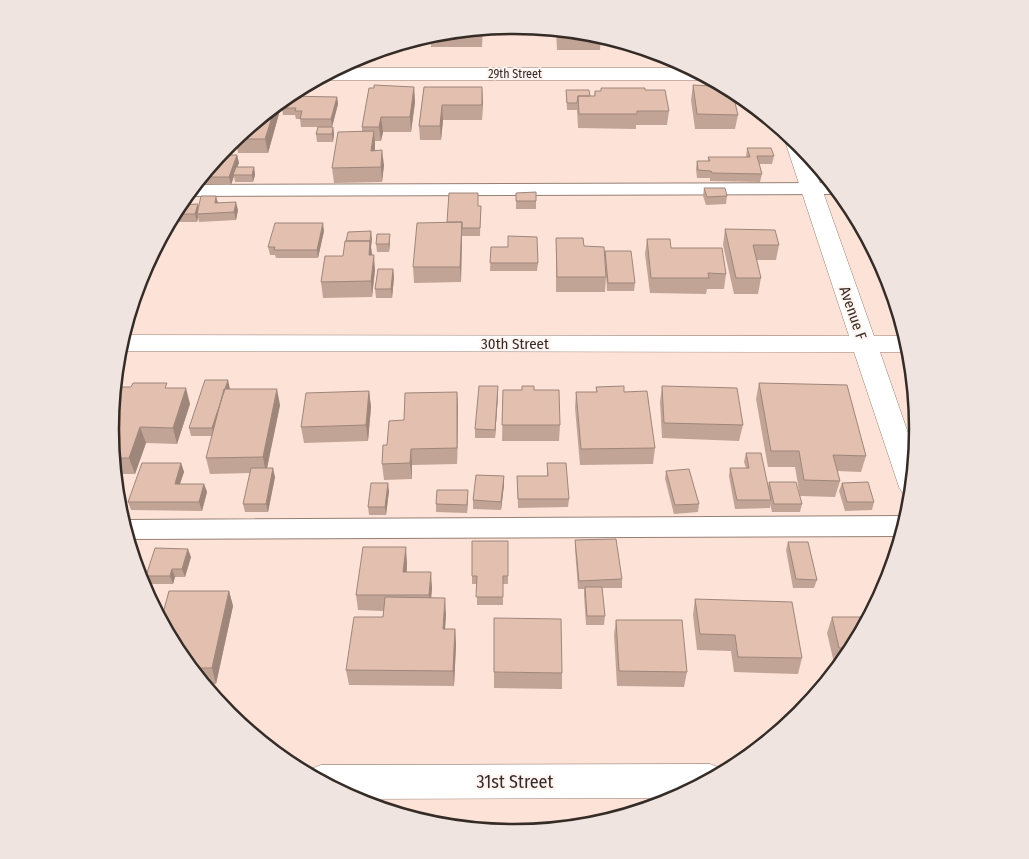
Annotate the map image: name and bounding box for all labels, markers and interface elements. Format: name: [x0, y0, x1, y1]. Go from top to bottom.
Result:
street label: 29th Street: [488, 67, 542, 81]
street label: Avenue F: [836, 284, 871, 342]
street label: 30th Street: [481, 335, 549, 353]
street label: 31st Street: [477, 771, 553, 793]

